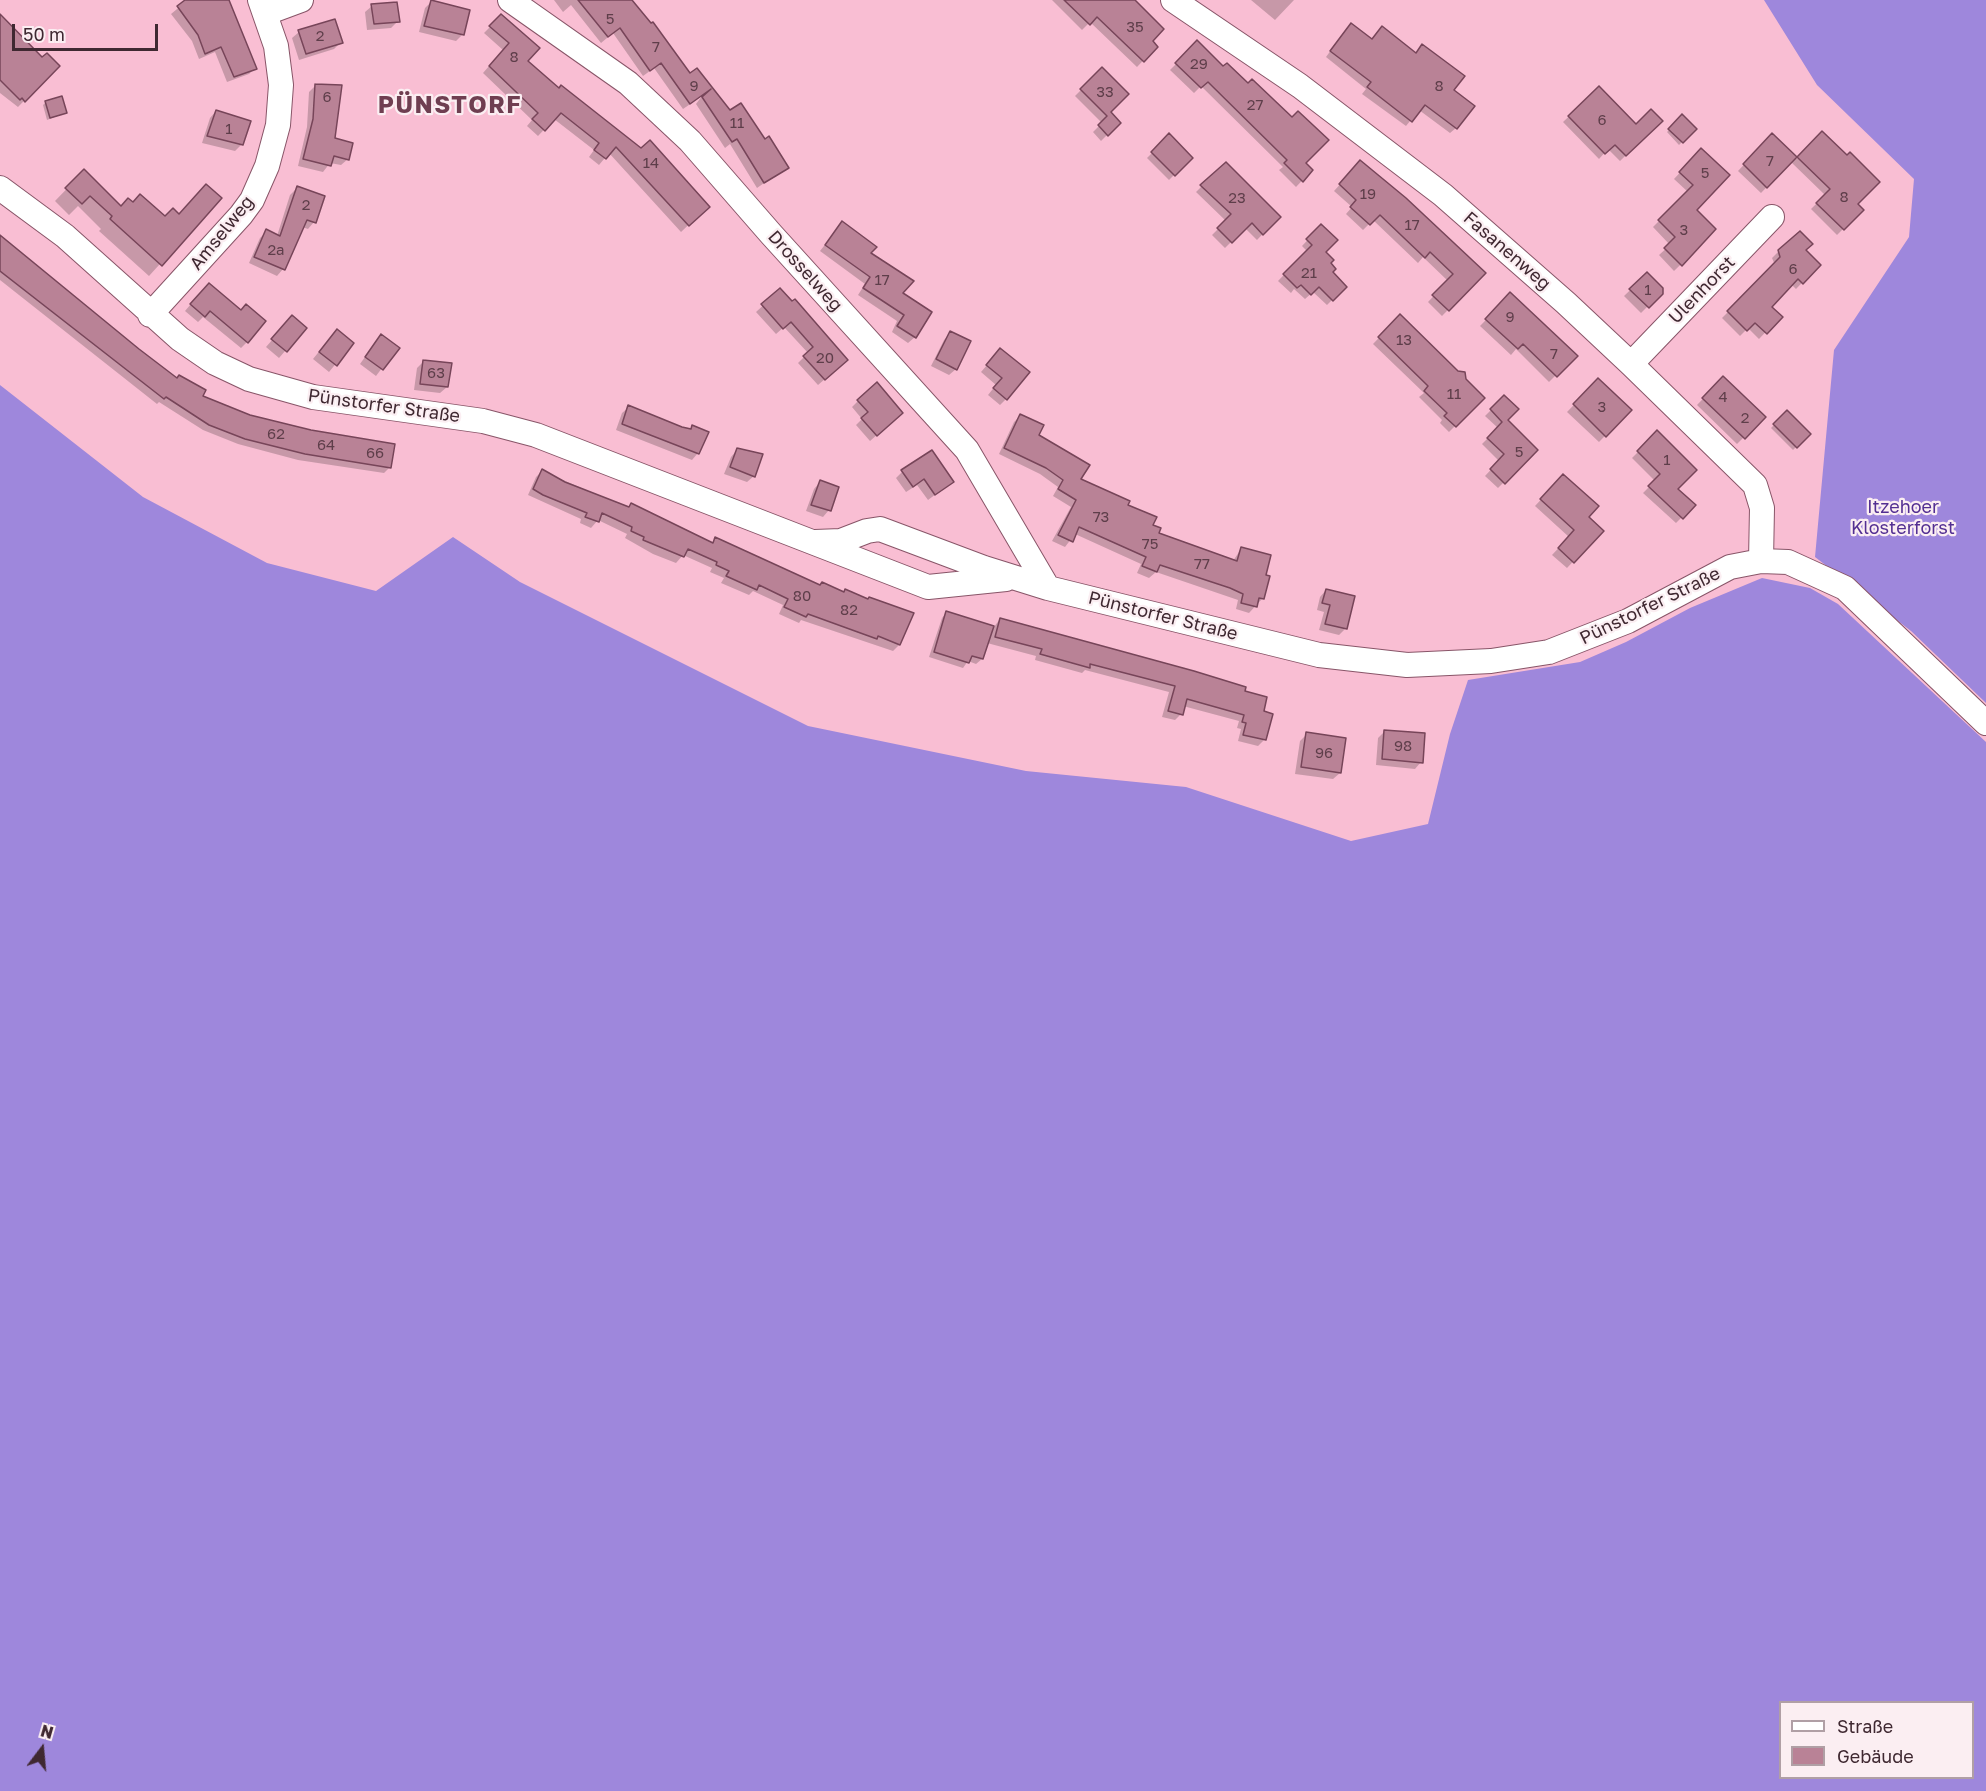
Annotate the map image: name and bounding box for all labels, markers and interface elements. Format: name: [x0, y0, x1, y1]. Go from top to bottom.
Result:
house number: 5: [606, 10, 614, 28]
scale bar: [15, 12, 160, 50]
house number: 35: [1126, 18, 1144, 36]
text: 50 m: [23, 23, 65, 45]
house number: 2: [316, 27, 324, 45]
house number: 7: [652, 38, 660, 56]
house number: 8: [509, 48, 519, 66]
house number: 29: [1190, 55, 1208, 73]
house number: 9: [689, 77, 699, 95]
house number: 8: [1434, 77, 1444, 95]
house number: 33: [1096, 83, 1114, 101]
house number: 6: [322, 88, 332, 106]
district label: PÜNSTORF: [378, 91, 522, 119]
house number: 27: [1247, 96, 1263, 114]
house number: 6: [1597, 111, 1607, 129]
house number: 11: [730, 114, 744, 132]
house number: 1: [225, 120, 233, 138]
house number: 7: [1766, 152, 1774, 170]
house number: 14: [643, 154, 659, 172]
house number: 5: [1701, 164, 1709, 182]
house number: 19: [1360, 185, 1376, 203]
house number: 8: [1839, 188, 1849, 206]
house number: 23: [1228, 189, 1246, 207]
street label: Amselweg: [185, 191, 259, 275]
house number: 2: [302, 196, 310, 214]
street label: Fasanenweg: [1459, 207, 1555, 295]
house number: 17: [1404, 216, 1420, 234]
house number: 3: [1680, 221, 1688, 239]
street label: Drosselweg: [763, 226, 847, 316]
house number: 2a: [267, 241, 285, 259]
street label: Ulenhorst: [1664, 252, 1740, 328]
house number: 6: [1788, 260, 1798, 278]
house number: 21: [1301, 264, 1317, 282]
house number: 17: [874, 271, 890, 289]
house number: 1: [1644, 281, 1652, 299]
house number: 9: [1505, 308, 1515, 326]
house number: 13: [1396, 331, 1412, 349]
house number: 7: [1550, 345, 1558, 363]
house number: 20: [816, 349, 834, 367]
house number: 63: [427, 364, 445, 382]
street label: Pünstorfer Straße: [307, 385, 461, 427]
house number: 11: [1447, 385, 1461, 403]
house number: 4: [1718, 388, 1728, 406]
house number: 3: [1598, 398, 1606, 416]
house number: 2: [1741, 409, 1749, 427]
house number: 62: [267, 425, 285, 443]
house number: 64: [317, 436, 335, 454]
house number: 5: [1515, 443, 1523, 461]
house number: 66: [366, 444, 384, 462]
house number: 1: [1663, 451, 1671, 469]
park label: Itzehoer Klosterforst: [1851, 496, 1955, 538]
house number: 73: [1093, 508, 1109, 526]
house number: 75: [1142, 535, 1158, 553]
house number: 77: [1194, 555, 1210, 573]
street label: Pünstorfer Straße: [1576, 563, 1724, 649]
house number: 80: [793, 587, 811, 605]
street label: Pünstorfer Straße: [1086, 587, 1240, 645]
house number: 82: [840, 601, 858, 619]
house number: 98: [1394, 737, 1412, 755]
house number: 96: [1315, 744, 1333, 762]
legend: [1779, 1701, 1974, 1779]
text: Straße: [1837, 1715, 1893, 1737]
north arrow: [12, 1719, 72, 1779]
text: N: [38, 1720, 56, 1743]
text: Gebäude: [1837, 1745, 1914, 1767]

